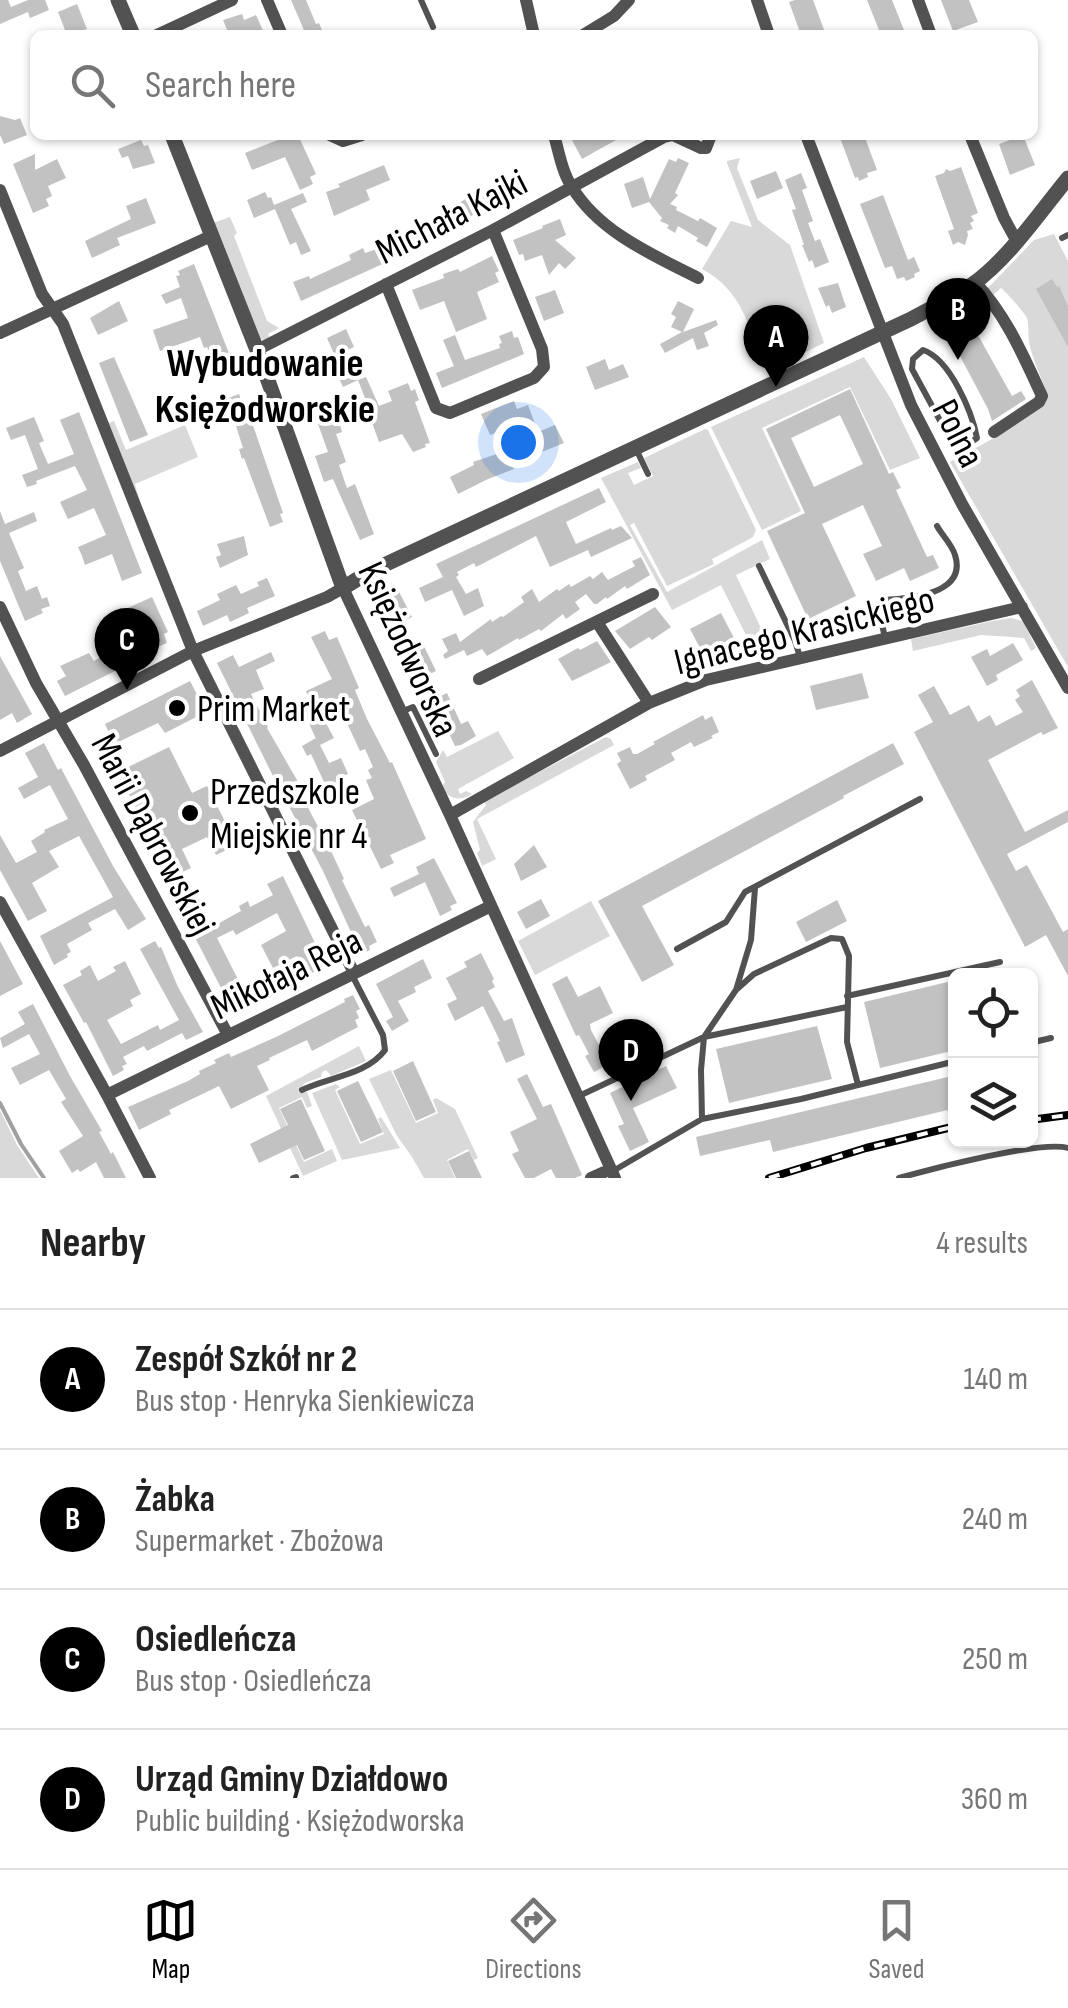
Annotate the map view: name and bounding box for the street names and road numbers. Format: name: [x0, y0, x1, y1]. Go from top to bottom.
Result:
street label: Michała Kajki: [369, 160, 535, 275]
street label: Polna: [922, 392, 994, 475]
street label: Księżodworska: [348, 555, 468, 744]
street label: Ignacego Krasickiego: [670, 577, 939, 686]
street label: Marii Dąbrowskiej: [81, 726, 225, 943]
street label: Mikołaja Reja: [204, 919, 369, 1030]

